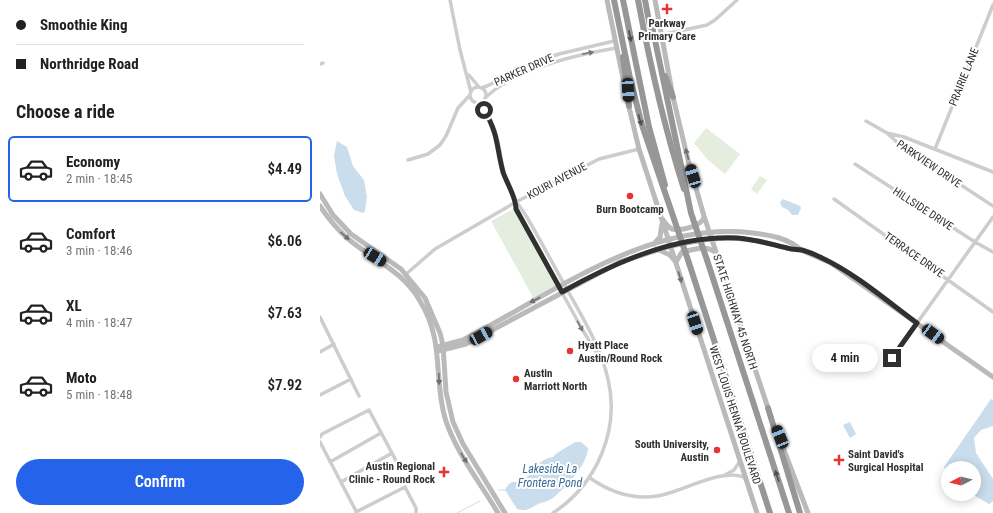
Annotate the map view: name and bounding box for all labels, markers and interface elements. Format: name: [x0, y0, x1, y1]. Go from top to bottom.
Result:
marker: Parkway Primary Care: [661, 3, 673, 15]
text: Smoothie King: [40, 16, 128, 34]
place label: Parkway Primary Care: [638, 17, 696, 43]
one-way arrow: [627, 29, 633, 42]
street label: PRAIRIE LANE: [946, 46, 982, 108]
one-way arrow: [582, 50, 594, 56]
street label: PARKER DRIVE: [492, 51, 556, 89]
text: Northridge Road: [40, 55, 139, 73]
car: [621, 78, 635, 102]
text: Choose a ride: [16, 101, 115, 122]
route start: [475, 101, 493, 119]
one-way arrow: [638, 114, 644, 126]
street label: PARKVIEW DRIVE: [894, 138, 964, 191]
one-way arrow: [684, 148, 690, 160]
icon: car: [18, 151, 54, 187]
text: Economy: [66, 153, 120, 171]
text: $4.49: [268, 160, 302, 178]
street label: KOURI AVENUE: [525, 160, 590, 202]
car: [684, 163, 702, 189]
text: 2 min · 18:45: [66, 171, 132, 186]
street label: HILLSIDE DRIVE: [890, 185, 956, 234]
marker: Burn Bootcamp: [625, 191, 635, 201]
place label: Burn Bootcamp: [596, 203, 664, 216]
icon: car: [18, 223, 54, 259]
text: Comfort: [66, 225, 115, 243]
street label: TERRACE DRIVE: [882, 230, 947, 281]
one-way arrow: [340, 231, 350, 241]
text: $6.06: [268, 232, 302, 250]
text: 3 min · 18:46: [66, 243, 132, 258]
car: [362, 246, 388, 268]
street label: STATE HIGHWAY 45 NORTH: [710, 253, 760, 371]
one-way arrow: [677, 271, 683, 283]
icon: car: [18, 295, 54, 331]
text: XL: [66, 297, 82, 315]
one-way arrow: [529, 297, 541, 303]
text: $7.63: [268, 304, 302, 322]
car: [686, 310, 704, 336]
text: 4 min · 18:47: [66, 315, 132, 330]
one-way arrow: [577, 320, 584, 332]
car: [920, 322, 946, 346]
car: [468, 325, 494, 347]
place label: Hyatt Place Austin/Round Rock: [578, 339, 663, 365]
street label: WEST LOUIS HENNA BOULEVARD: [706, 344, 764, 486]
callout: 4 min: [812, 344, 878, 372]
marker: Hyatt Place Austin/Round Rock: [565, 346, 575, 356]
route end: [883, 349, 901, 367]
text: 4 min: [831, 350, 859, 365]
icon: car: [18, 367, 54, 403]
place label: Austin Marriott North: [524, 367, 587, 393]
text: Moto: [66, 369, 97, 387]
one-way arrow: [436, 373, 442, 386]
marker: Austin Marriott North: [511, 374, 521, 384]
text: $7.92: [268, 376, 302, 394]
text: 5 min · 18:48: [66, 387, 132, 402]
car: [770, 424, 790, 450]
place label: South University, Austin: [635, 438, 709, 464]
marker: South University, Austin: [712, 445, 722, 455]
place label: Saint David's Surgical Hospital: [848, 448, 924, 474]
one-way arrow: [461, 452, 468, 464]
marker: Saint David's Surgical Hospital: [833, 454, 845, 466]
button: Confirm: [16, 459, 304, 505]
place label: Austin Regional Clinic - Round Rock: [349, 460, 436, 486]
north arrow: [941, 461, 981, 501]
map controls: [941, 461, 981, 501]
water label: Lakeside La Frontera Pond: [518, 462, 582, 490]
marker: Austin Regional Clinic - Round Rock: [438, 466, 450, 478]
one-way arrow: [774, 470, 780, 482]

